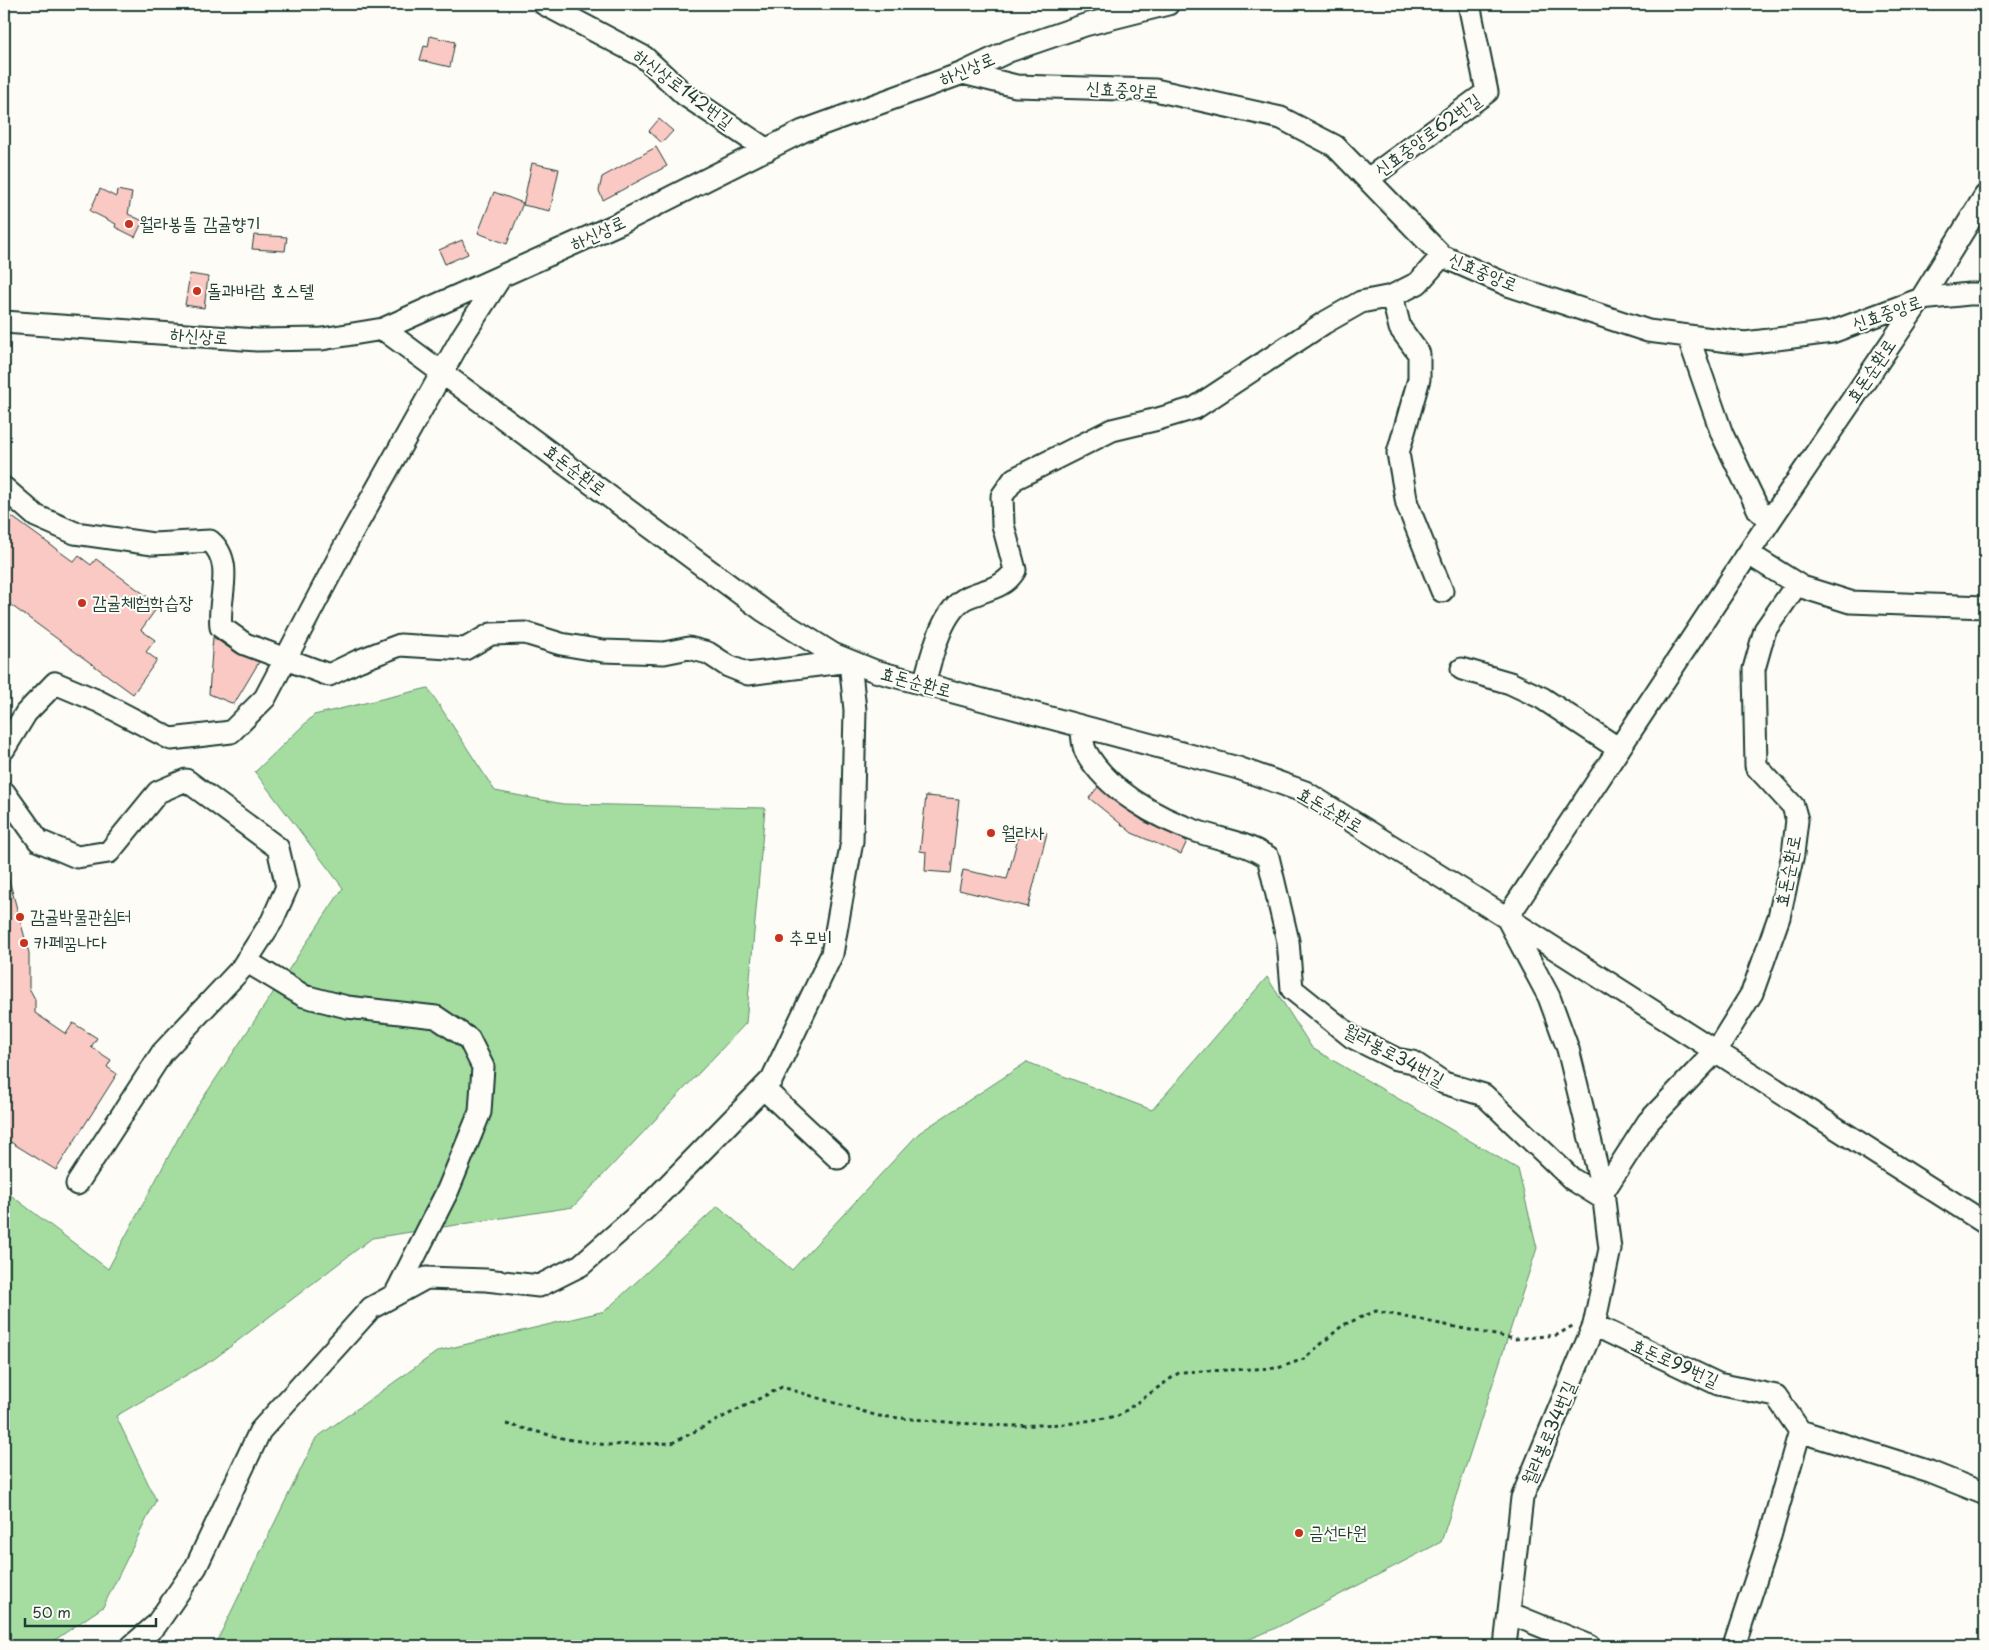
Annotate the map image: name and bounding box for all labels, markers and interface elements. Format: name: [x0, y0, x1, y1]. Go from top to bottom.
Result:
street label: 하신상로142번길: [628, 41, 740, 135]
street label: 하신상로: [934, 44, 998, 91]
street label: 신효중앙로: [1085, 73, 1159, 104]
street label: 신효중앙로62번길: [1368, 85, 1486, 182]
street label: 하신상로: [565, 207, 629, 256]
place label: 월라봉뜰 감귤향기: [139, 209, 261, 236]
marker: 월라봉뜰 감귤향기: [123, 218, 135, 230]
street label: 신효중앙로: [1445, 244, 1522, 297]
place label: 돌과바람 호스텔: [207, 276, 314, 303]
marker: 돌과바람 호스텔: [191, 285, 203, 297]
street label: 신효중앙로: [1848, 287, 1925, 336]
street label: 하신상로: [169, 319, 229, 350]
street label: 효돈순환로: [1838, 333, 1901, 408]
street label: 효돈순환로: [539, 436, 613, 501]
place label: 감귤체험학습장: [92, 588, 193, 615]
marker: 감귤체험학습장: [76, 597, 88, 609]
street label: 효돈순환로: [878, 658, 955, 703]
street label: 효돈순환로: [1293, 779, 1369, 838]
place label: 월라사: [1001, 818, 1045, 845]
marker: 월라사: [985, 827, 997, 839]
street label: 효돈순환로: [1766, 833, 1807, 909]
place label: 감귤박물관쉼터: [30, 902, 131, 929]
marker: 감귤박물관쉼터: [14, 911, 26, 923]
place label: 추모비: [789, 923, 832, 950]
place label: 카페꿈나다: [34, 928, 107, 955]
marker: 추모비: [773, 932, 785, 944]
marker: 카페꿈나다: [18, 937, 30, 949]
street label: 월라봉로34번길: [1340, 1016, 1450, 1092]
street label: 효돈로99번길: [1627, 1330, 1724, 1393]
street label: 월라봉로34번길: [1514, 1376, 1582, 1489]
place label: 금선다원: [1309, 1518, 1367, 1545]
marker: 금선다원: [1293, 1527, 1305, 1539]
scale bar: [25, 1595, 156, 1627]
text: 50 m: [32, 1600, 71, 1623]

